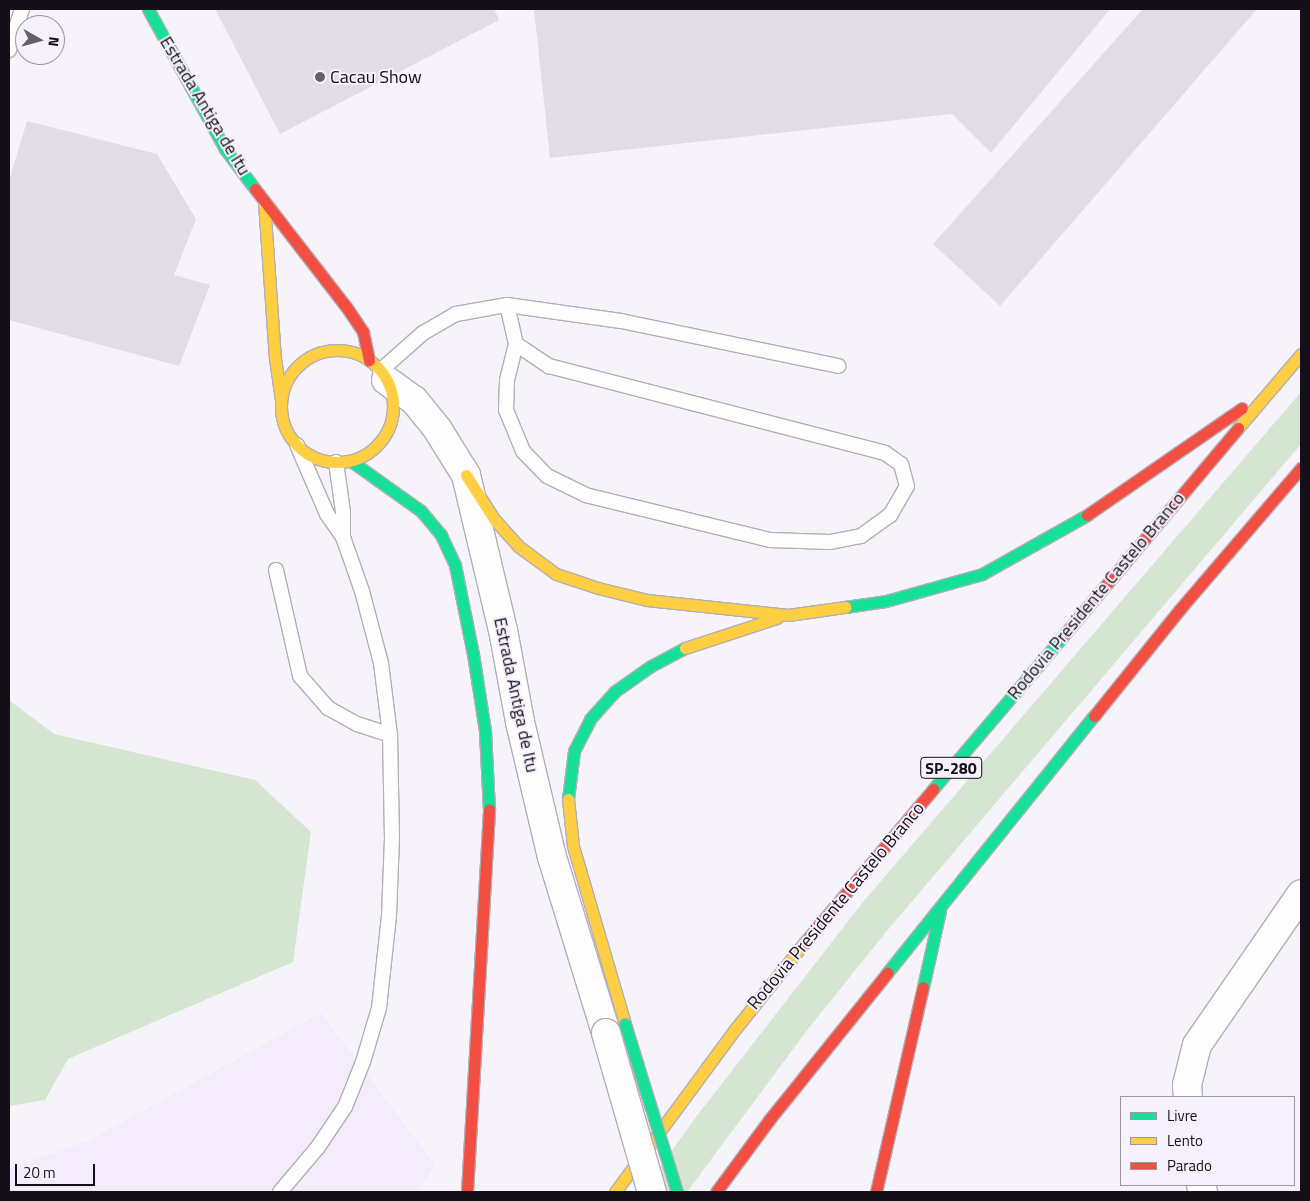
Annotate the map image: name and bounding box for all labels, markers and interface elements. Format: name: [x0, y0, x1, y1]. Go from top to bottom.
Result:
north arrow: [15, 15, 65, 65]
street label: Estrada Antiga de Itu: [155, 33, 255, 179]
text: N: [43, 36, 65, 48]
place label: Cacau Show: [330, 66, 422, 88]
marker: Cacau Show: [314, 71, 326, 83]
street label: Rodovia Presidente Castelo Branco: [1003, 488, 1189, 704]
street label: Estrada Antiga de Itu: [489, 615, 543, 775]
road number: SP-280: [920, 754, 982, 781]
street label: Rodovia Presidente Castelo Branco: [743, 798, 929, 1014]
legend: [1120, 1096, 1295, 1186]
text: Livre: [1167, 1104, 1197, 1127]
text: Lento: [1167, 1129, 1203, 1152]
scale bar: [18, 1154, 98, 1186]
text: Parado: [1167, 1154, 1212, 1177]
text: 20 m: [23, 1161, 56, 1184]

